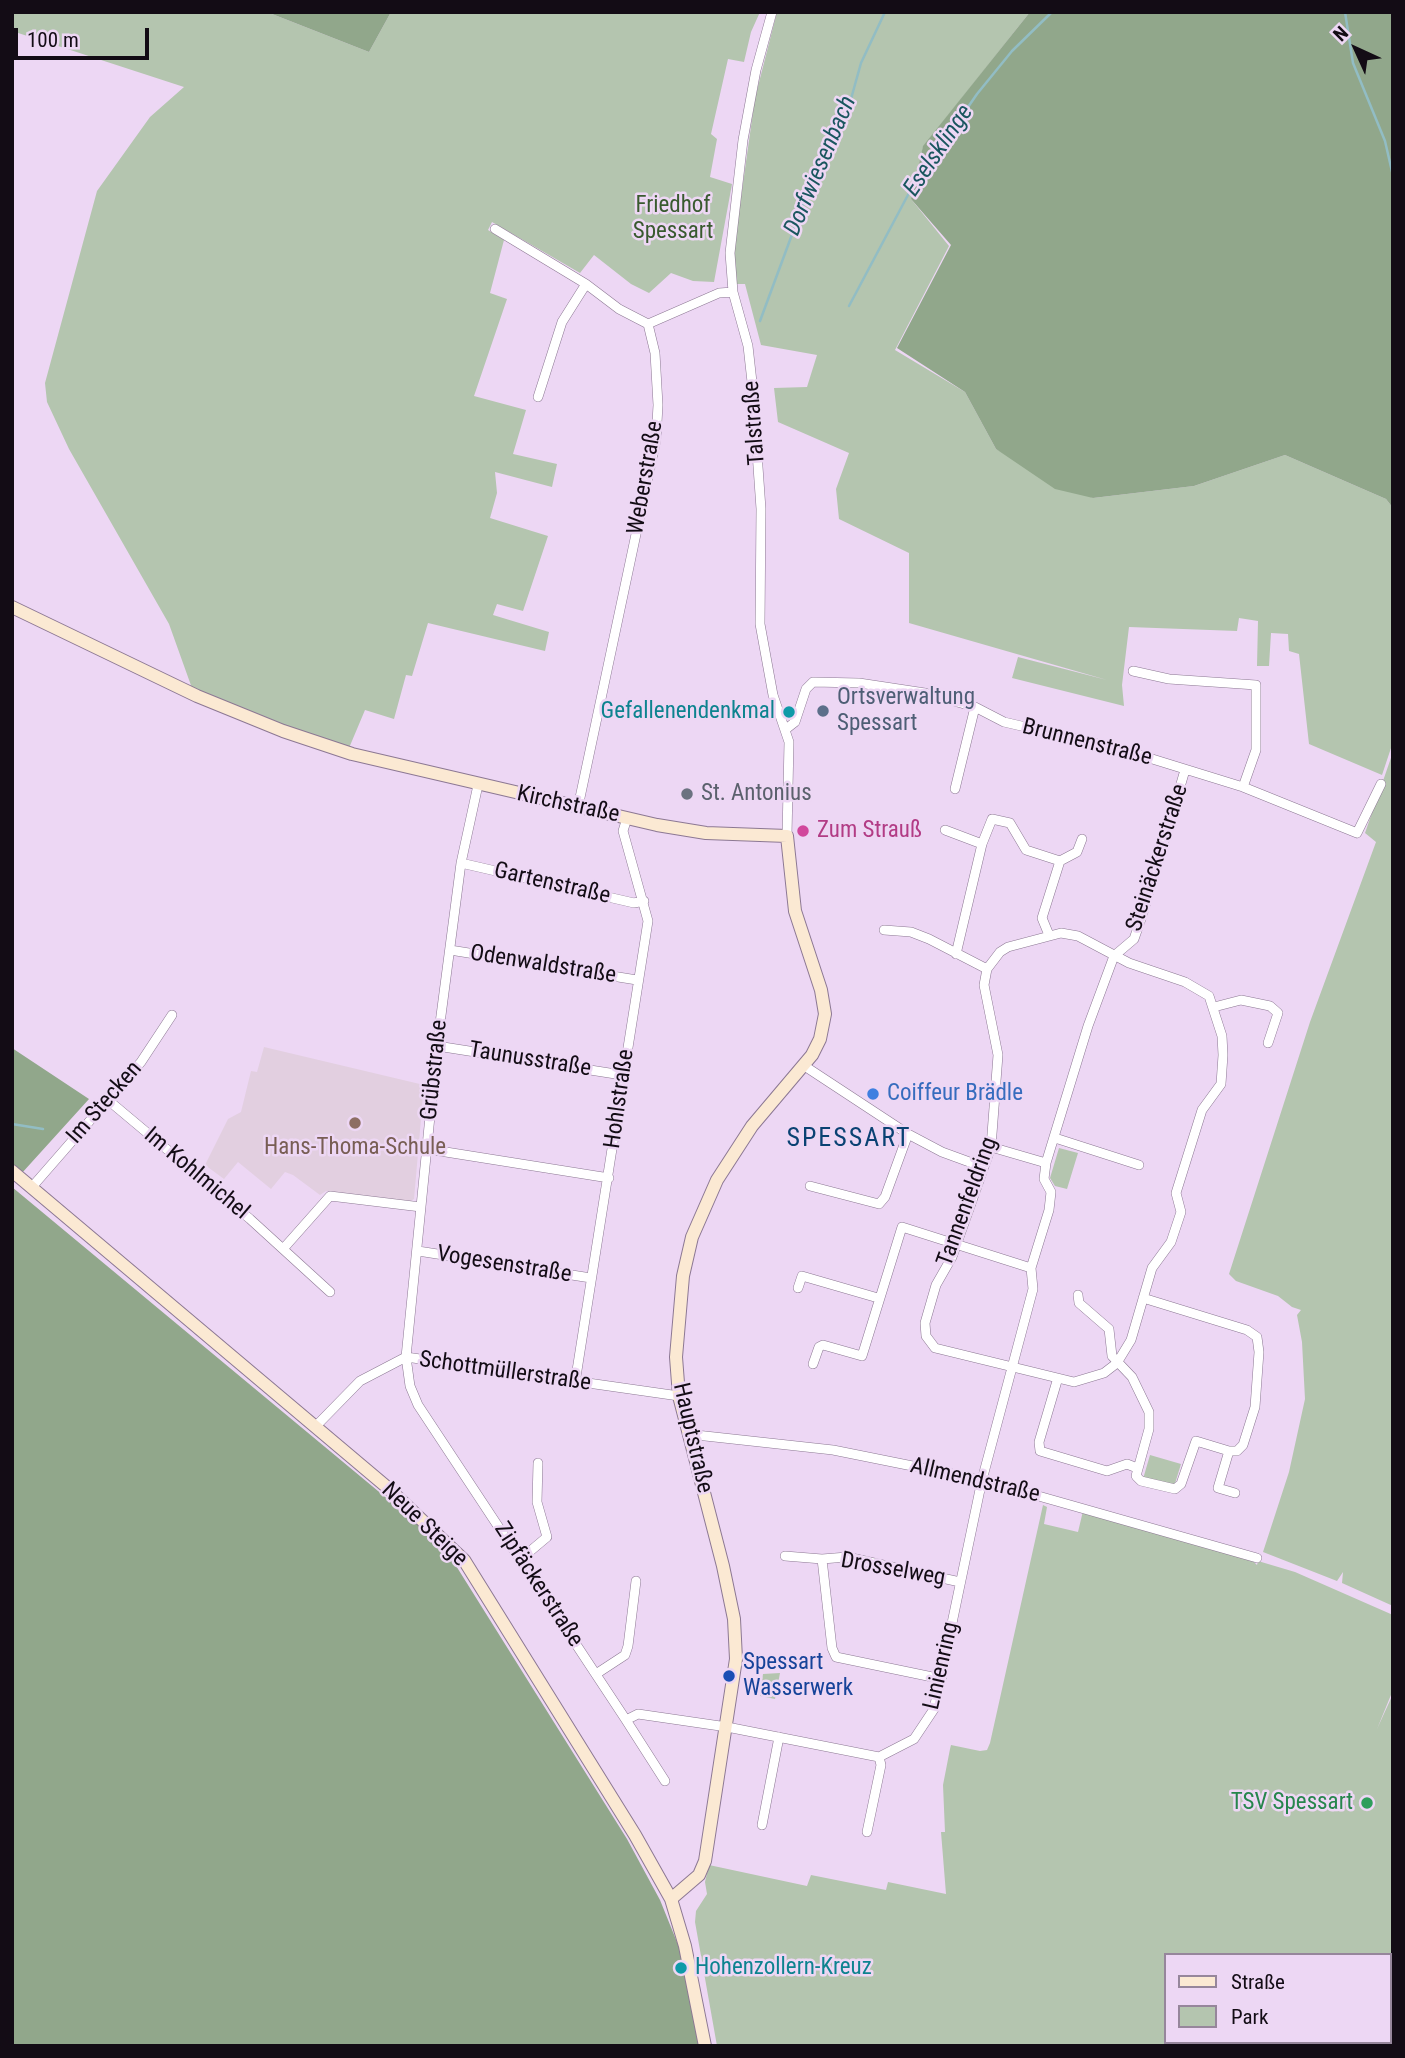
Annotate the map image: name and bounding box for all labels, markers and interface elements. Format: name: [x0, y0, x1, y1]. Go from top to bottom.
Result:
scale bar: [18, 14, 152, 58]
north arrow: [1321, 14, 1391, 84]
text: N: [1329, 22, 1353, 46]
text: 100 m: [27, 28, 79, 52]
water label: Dorfwiesenbach: [779, 92, 863, 240]
water label: Eselsklinge: [898, 100, 980, 202]
park label: Friedhof Spessart: [633, 192, 713, 246]
street label: Talstraße: [738, 380, 772, 466]
street label: Weberstraße: [622, 419, 670, 537]
place label: Ortsverwaltung Spessart: [837, 684, 975, 738]
place label: Gefallenendenkmal: [601, 698, 775, 726]
marker: Ortsverwaltung Spessart: [815, 703, 831, 719]
marker: Gefallenendenkmal: [781, 704, 797, 720]
street label: Brunnenstraße: [1019, 714, 1155, 772]
place label: St. Antonius: [701, 780, 812, 808]
street label: Kirchstraße: [514, 781, 622, 829]
street label: Steinäckerstraße: [1121, 781, 1195, 935]
marker: St. Antonius: [679, 786, 695, 802]
place label: Zum Strauß: [817, 817, 922, 845]
marker: Zum Strauß: [795, 823, 811, 839]
street label: Gartenstraße: [491, 857, 613, 911]
street label: Odenwaldstraße: [468, 940, 618, 990]
street label: Grübstraße: [416, 1018, 454, 1122]
street label: Taunusstraße: [467, 1037, 593, 1083]
street label: Hohlstraße: [599, 1048, 641, 1150]
street label: Im Stecken: [62, 1056, 148, 1150]
place label: Coiffeur Brädle: [887, 1080, 1023, 1108]
marker: Coiffeur Brädle: [865, 1086, 881, 1102]
marker: Hans-Thoma-Schule: [347, 1115, 363, 1131]
street label: Im Kohlmichel: [138, 1122, 254, 1226]
district label: SPESSART: [787, 1123, 911, 1155]
place label: Hans-Thoma-Schule: [264, 1134, 446, 1162]
street label: Tannenfeldring: [932, 1134, 1004, 1270]
street label: Vogesenstraße: [435, 1241, 573, 1289]
street label: Schottmüllerstraße: [417, 1346, 593, 1398]
street label: Hauptstraße: [666, 1380, 718, 1496]
street label: Allmendstraße: [908, 1453, 1042, 1509]
street label: Neue Steige: [375, 1477, 473, 1573]
street label: Zipfäckerstraße: [487, 1517, 589, 1653]
street label: Drosselweg: [839, 1547, 947, 1593]
street label: Linienring: [919, 1619, 965, 1713]
place label: Spessart Wasserwerk: [743, 1649, 853, 1703]
marker: Spessart Wasserwerk: [721, 1668, 737, 1684]
place label: TSV Spessart: [1231, 1789, 1353, 1817]
marker: TSV Spessart: [1359, 1795, 1375, 1811]
legend: [1164, 1953, 1391, 2044]
place label: Hohenzollern-Kreuz: [695, 1954, 872, 1982]
marker: Hohenzollern-Kreuz: [673, 1960, 689, 1976]
text: Straße: [1231, 1970, 1285, 1994]
text: Park: [1231, 2005, 1268, 2029]

